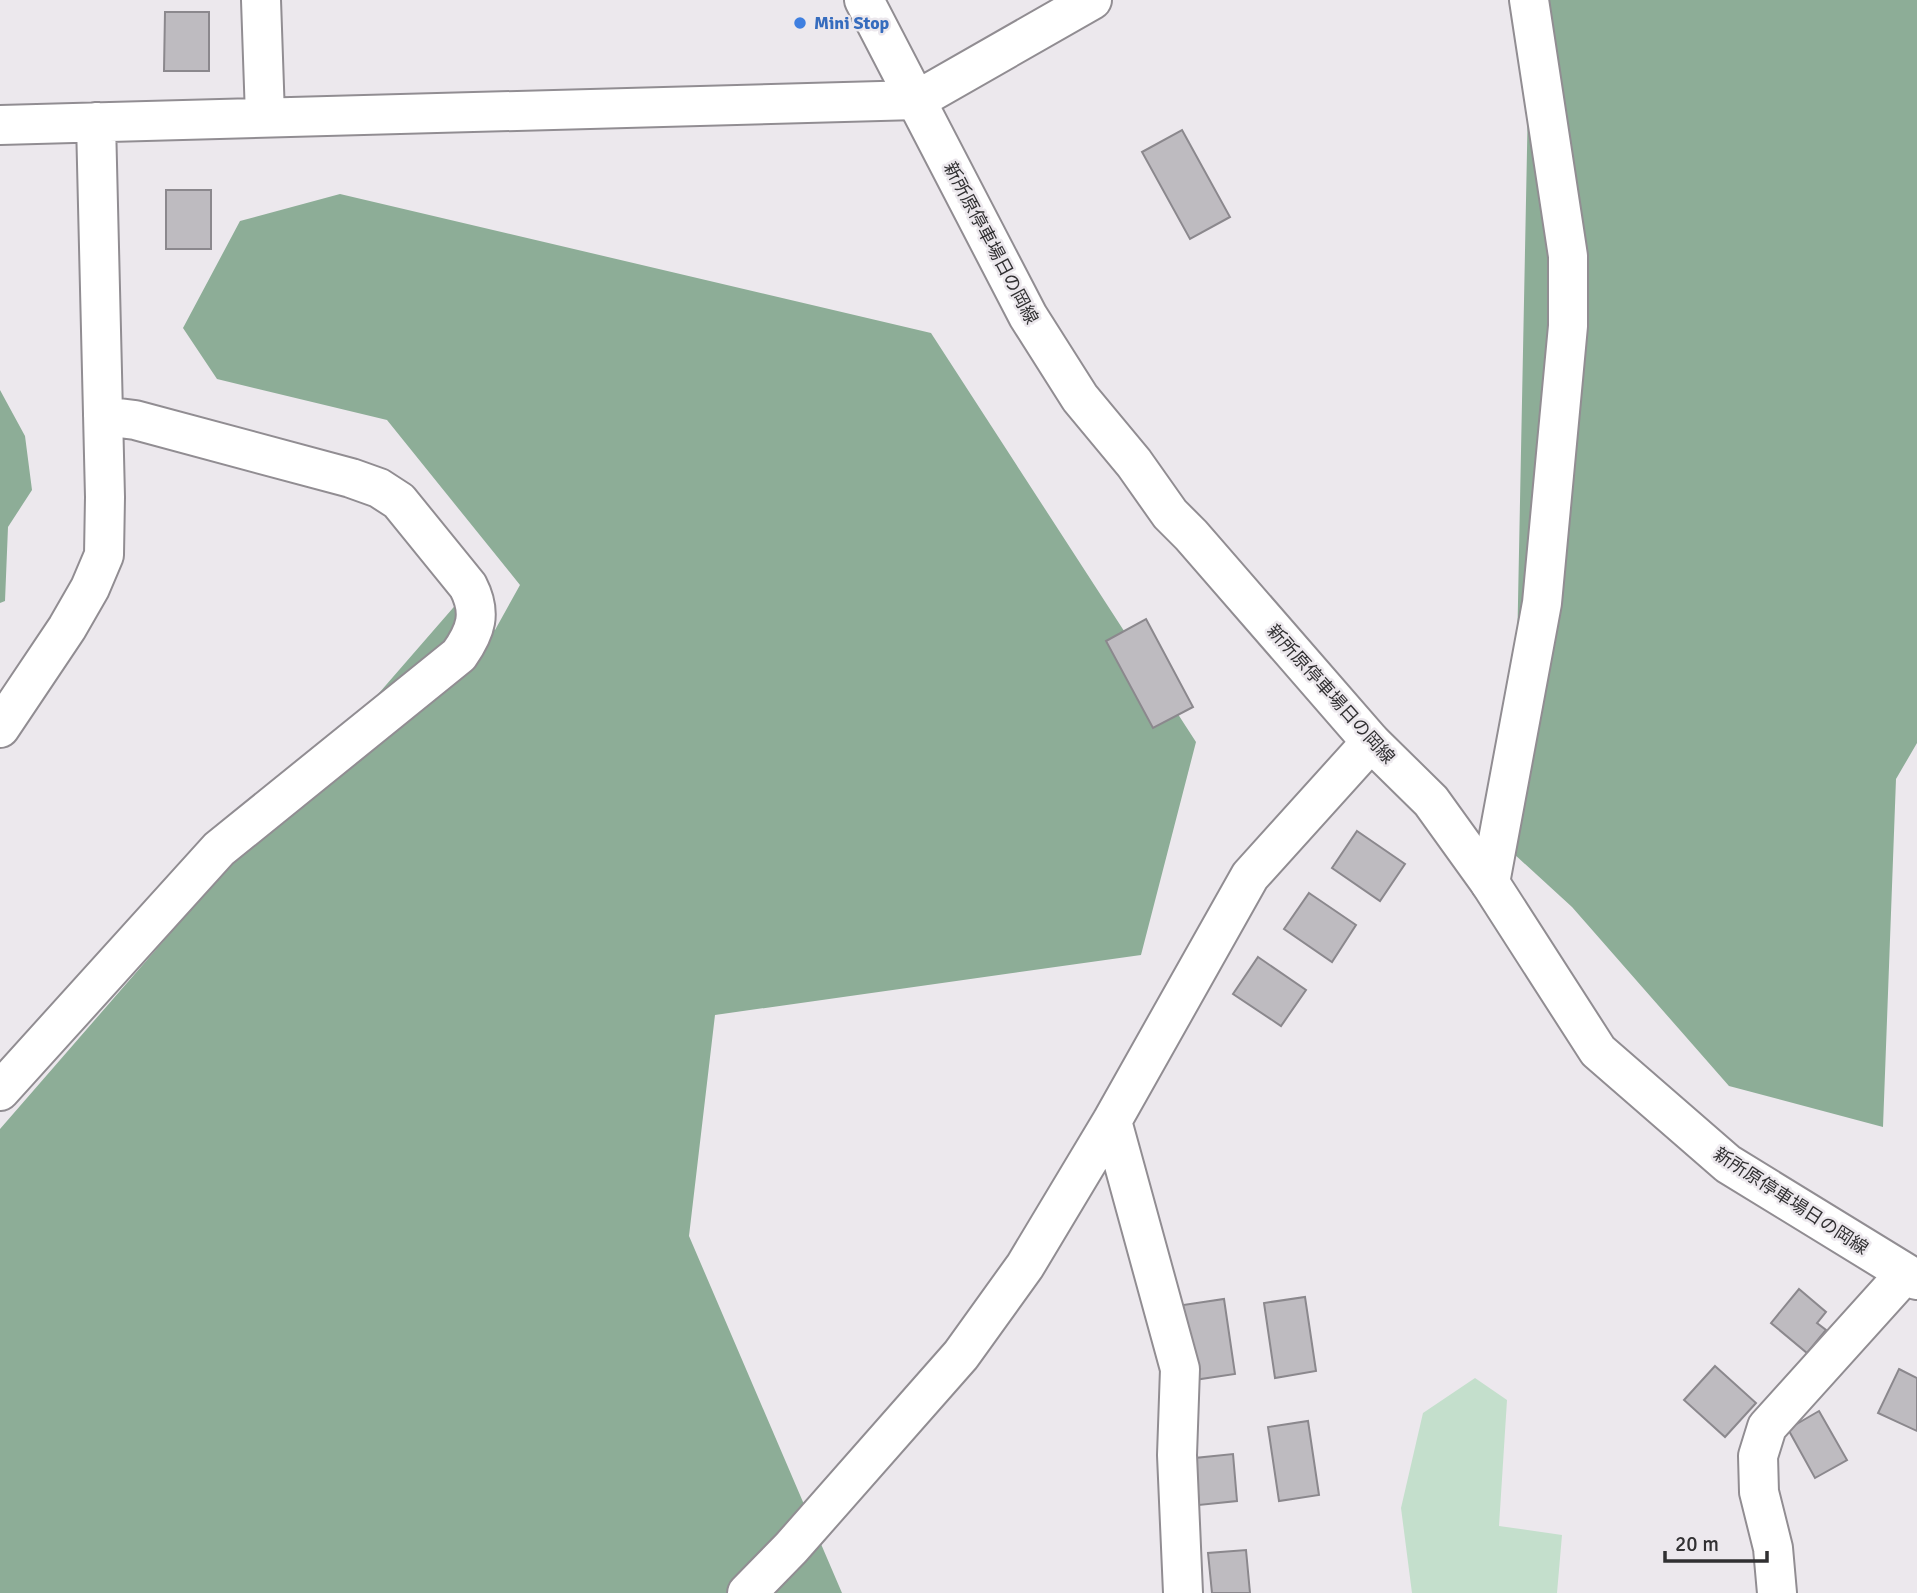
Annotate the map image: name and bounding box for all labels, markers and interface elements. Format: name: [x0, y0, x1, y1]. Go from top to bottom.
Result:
place label: Mini Stop: [814, 12, 890, 34]
marker: Mini Stop: [792, 15, 808, 31]
street label: 新所原停車場日の岡線: [939, 158, 1043, 328]
street label: 新所原停車場日の岡線: [1263, 620, 1399, 768]
street label: 新所原停車場日の岡線: [1710, 1143, 1872, 1259]
scale bar: [1665, 1520, 1766, 1564]
text: 20 m: [1675, 1531, 1719, 1557]

